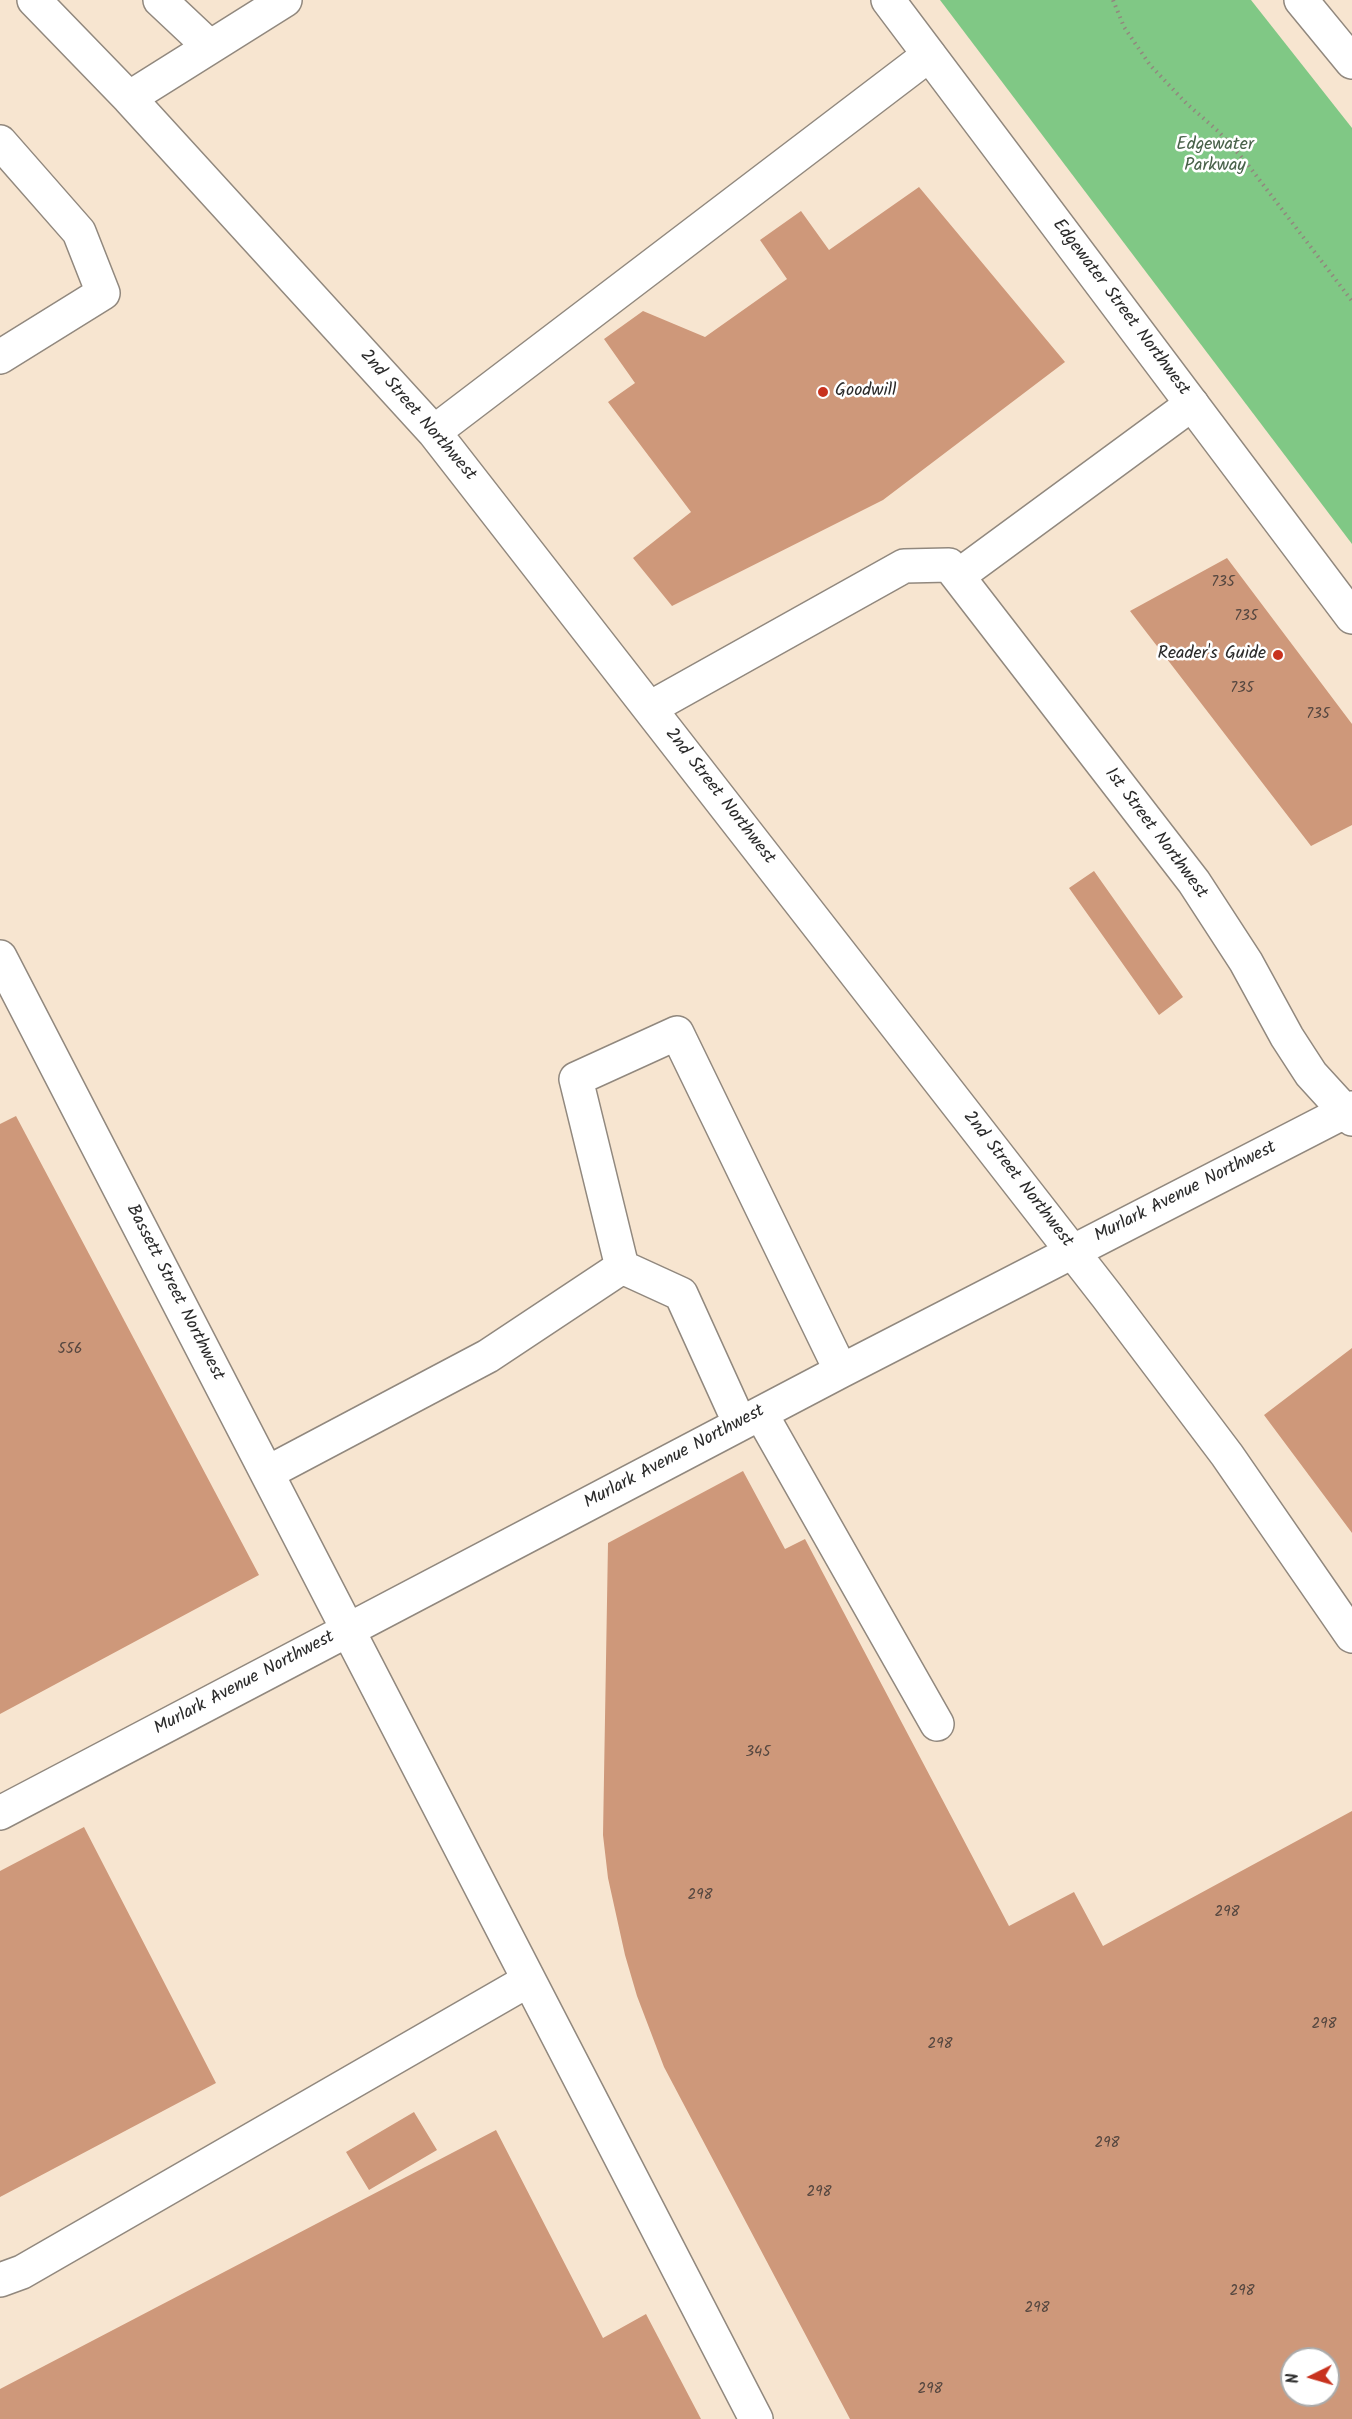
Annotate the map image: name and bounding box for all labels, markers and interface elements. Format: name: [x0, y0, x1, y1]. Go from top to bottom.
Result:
park label: Edgewater Parkway: [1176, 135, 1254, 178]
street label: Edgewater Street Northwest: [1047, 215, 1193, 401]
street label: 2nd Street Northwest: [354, 346, 480, 486]
place label: Goodwill: [835, 381, 897, 403]
marker: Goodwill: [816, 385, 830, 399]
house number: 735: [1211, 574, 1235, 592]
house number: 735: [1234, 608, 1258, 626]
place label: Reader's Guide: [1157, 644, 1266, 666]
marker: Reader's Guide: [1271, 648, 1285, 662]
house number: 735: [1230, 680, 1254, 698]
house number: 735: [1306, 706, 1330, 724]
street label: 2nd Street Northwest: [659, 725, 779, 869]
street label: 1st Street Northwest: [1099, 764, 1211, 904]
street label: 2nd Street Northwest: [957, 1108, 1077, 1252]
street label: Murlark Avenue Northwest: [1091, 1138, 1281, 1248]
street label: Bassett Street Northwest: [120, 1201, 228, 1385]
house number: 556: [58, 1341, 82, 1359]
street label: Murlark Avenue Northwest: [581, 1401, 769, 1515]
street label: Murlark Avenue Northwest: [151, 1627, 339, 1741]
house number: 345: [746, 1744, 770, 1762]
house number: 298: [687, 1887, 713, 1905]
house number: 298: [1214, 1904, 1240, 1922]
house number: 298: [1311, 2016, 1337, 2034]
house number: 298: [927, 2036, 953, 2054]
house number: 298: [1094, 2135, 1120, 2153]
house number: 298: [806, 2184, 832, 2202]
house number: 298: [1229, 2283, 1255, 2301]
house number: 298: [1024, 2300, 1050, 2318]
north arrow: [1280, 2347, 1340, 2407]
text: N: [1281, 2372, 1306, 2385]
house number: 298: [917, 2381, 943, 2399]

